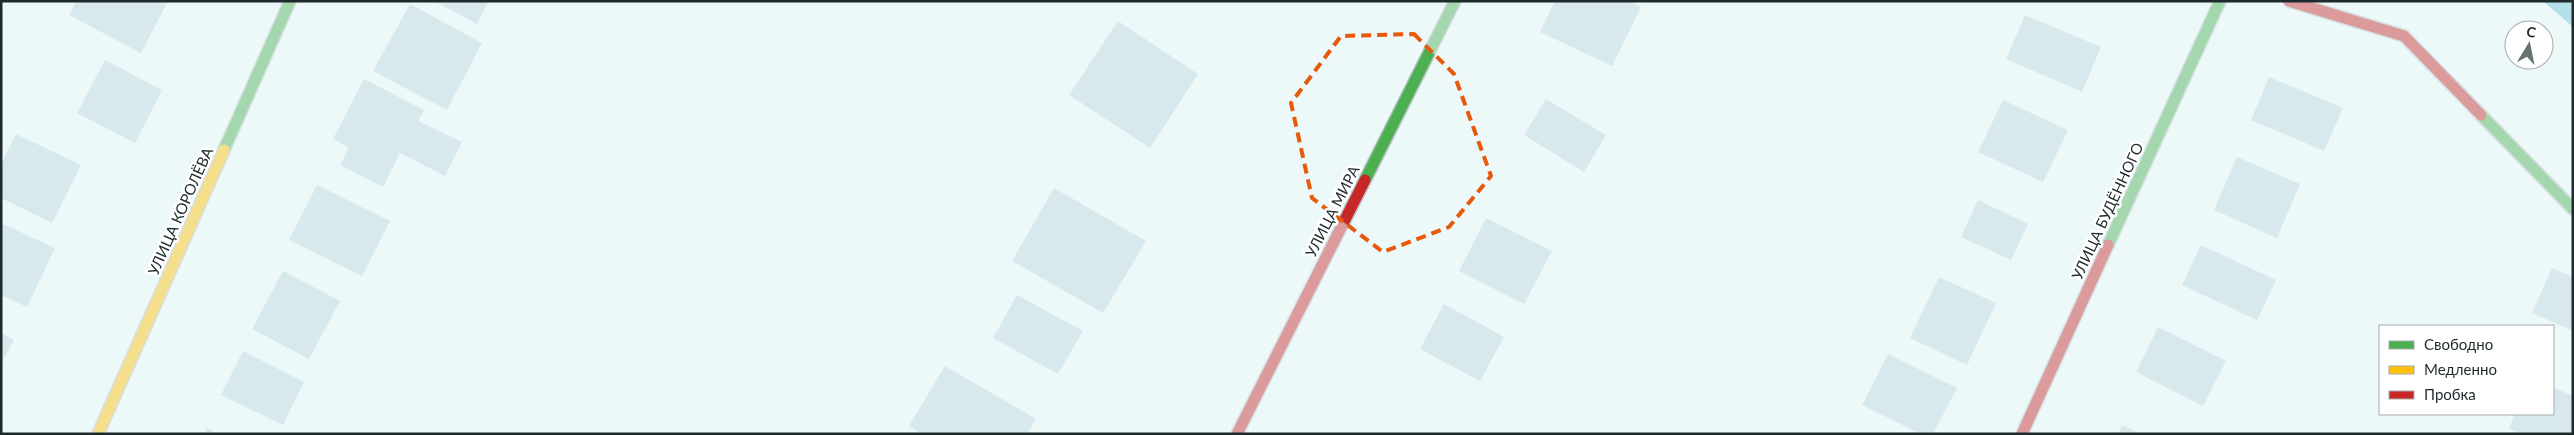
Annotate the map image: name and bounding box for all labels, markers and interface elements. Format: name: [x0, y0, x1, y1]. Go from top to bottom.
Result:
north arrow: [2504, 20, 2554, 70]
text: С: [2525, 23, 2538, 41]
street label: УЛИЦА БУДЁННОГО: [2067, 140, 2147, 282]
street label: УЛИЦА КОРОЛЁВА: [144, 144, 217, 278]
street label: УЛИЦА МИРА: [1301, 161, 1363, 260]
legend: [2379, 325, 2554, 415]
text: Свободно: [2424, 335, 2493, 353]
text: Медленно: [2424, 360, 2497, 378]
text: Пробка: [2424, 385, 2476, 403]

